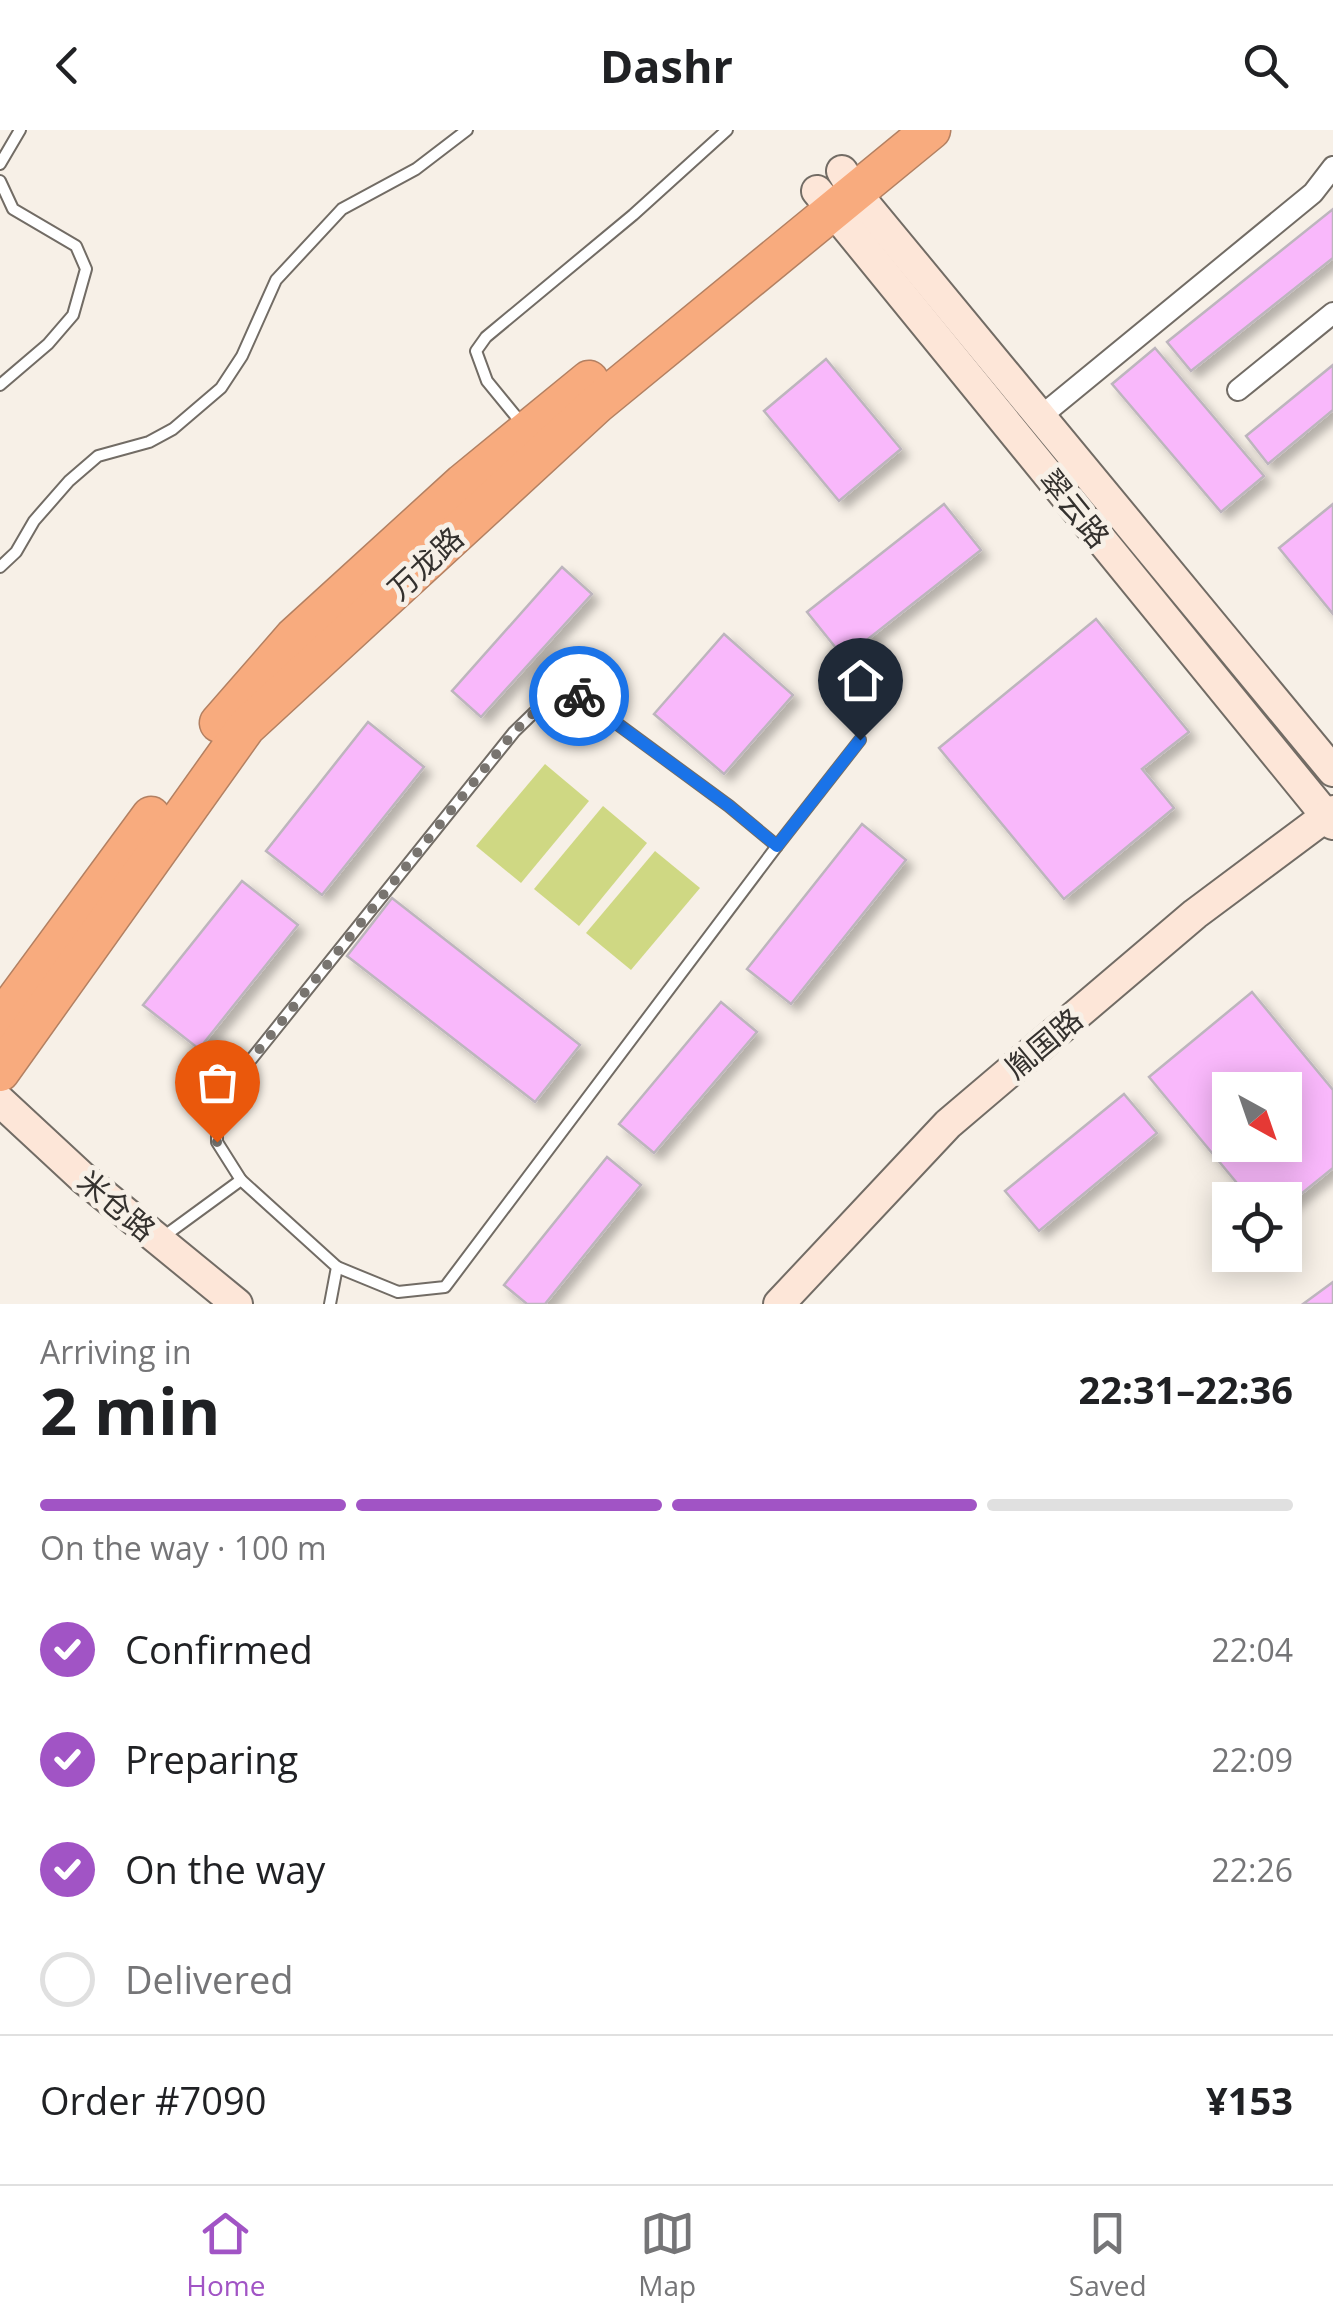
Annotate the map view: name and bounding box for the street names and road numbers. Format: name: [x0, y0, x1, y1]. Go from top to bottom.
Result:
street label: 翠云路: [1031, 460, 1119, 556]
street label: 万龙路: [378, 517, 472, 609]
street label: 胤国路: [995, 998, 1091, 1088]
street label: 米仓路: [69, 1160, 165, 1250]

